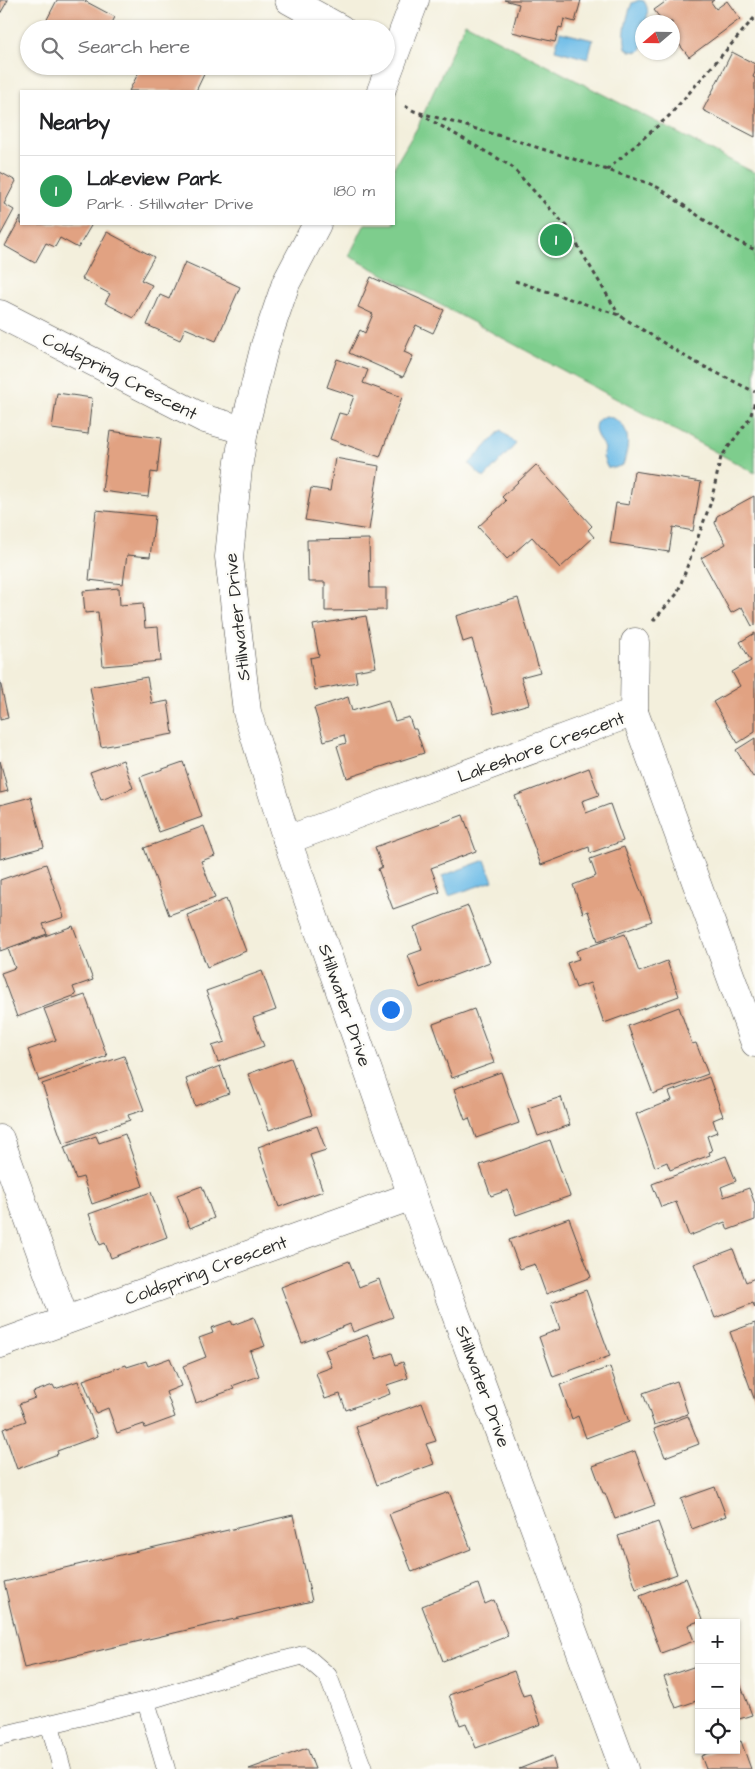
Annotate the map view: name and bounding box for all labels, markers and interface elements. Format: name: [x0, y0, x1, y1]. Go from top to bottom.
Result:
north arrow: [635, 15, 680, 60]
search box: [20, 20, 395, 75]
icon: search: [38, 34, 66, 62]
text: Search here: [78, 34, 190, 61]
text: Nearby: [40, 108, 110, 137]
text: Lakeview Park: [87, 166, 222, 193]
text: 1: [55, 180, 57, 202]
text: 180 m: [334, 180, 375, 202]
text: Park · Stillwater Drive: [87, 193, 253, 215]
pin: 1: [540, 221, 572, 259]
street label: Coldspring Crescent: [37, 326, 202, 428]
street label: Stillwater Drive: [218, 551, 257, 682]
street label: Lakeshore Crescent: [454, 705, 629, 789]
street label: Stillwater Drive: [312, 940, 377, 1070]
your location: [378, 997, 404, 1023]
street label: Coldspring Crescent: [122, 1229, 292, 1312]
street label: Stillwater Drive: [449, 1322, 516, 1451]
map controls: [695, 1619, 740, 1754]
button: +: [695, 1619, 740, 1664]
button: −: [695, 1664, 740, 1709]
button: locate: [695, 1709, 740, 1754]

